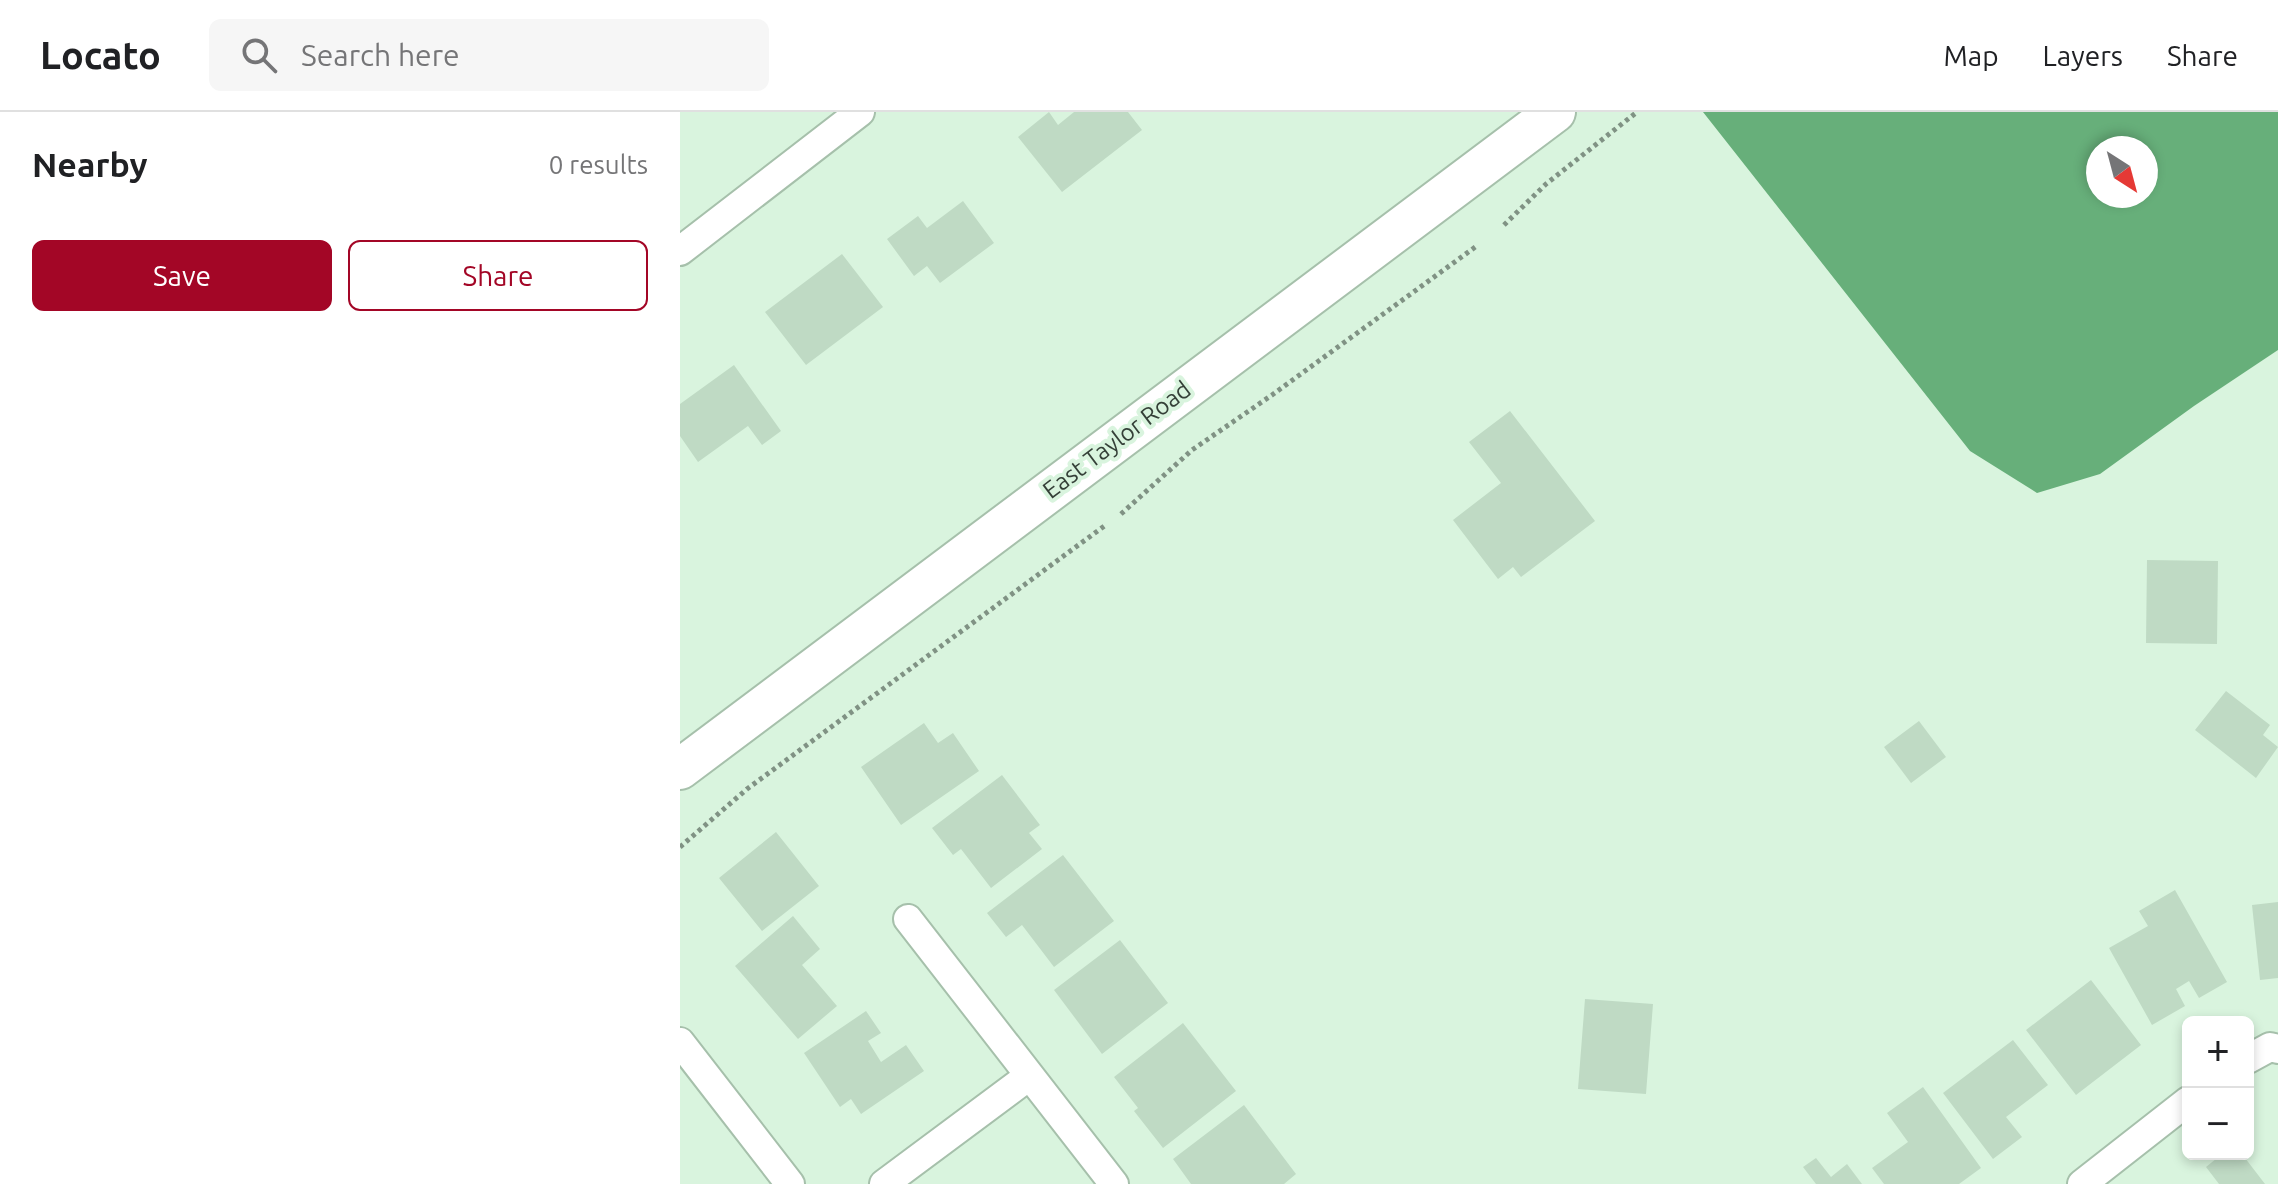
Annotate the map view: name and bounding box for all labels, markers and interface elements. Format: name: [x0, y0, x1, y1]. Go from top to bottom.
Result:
search box: [209, 19, 769, 91]
icon: search: [237, 33, 281, 77]
text: Locato: [40, 34, 161, 76]
text: Search here: [301, 38, 460, 72]
text: Map: [1943, 40, 1999, 71]
text: Layers: [2043, 40, 2123, 71]
text: Share: [2167, 40, 2238, 71]
north arrow: [2086, 136, 2158, 208]
text: Nearby: [32, 145, 147, 183]
text: 0 results: [549, 150, 648, 179]
button: Save: [32, 240, 332, 311]
button: Share: [348, 240, 648, 311]
street label: East Taylor Road: [1038, 375, 1196, 504]
map controls: [2182, 1016, 2254, 1160]
button: +: [2182, 1016, 2254, 1088]
button: −: [2182, 1088, 2254, 1160]

